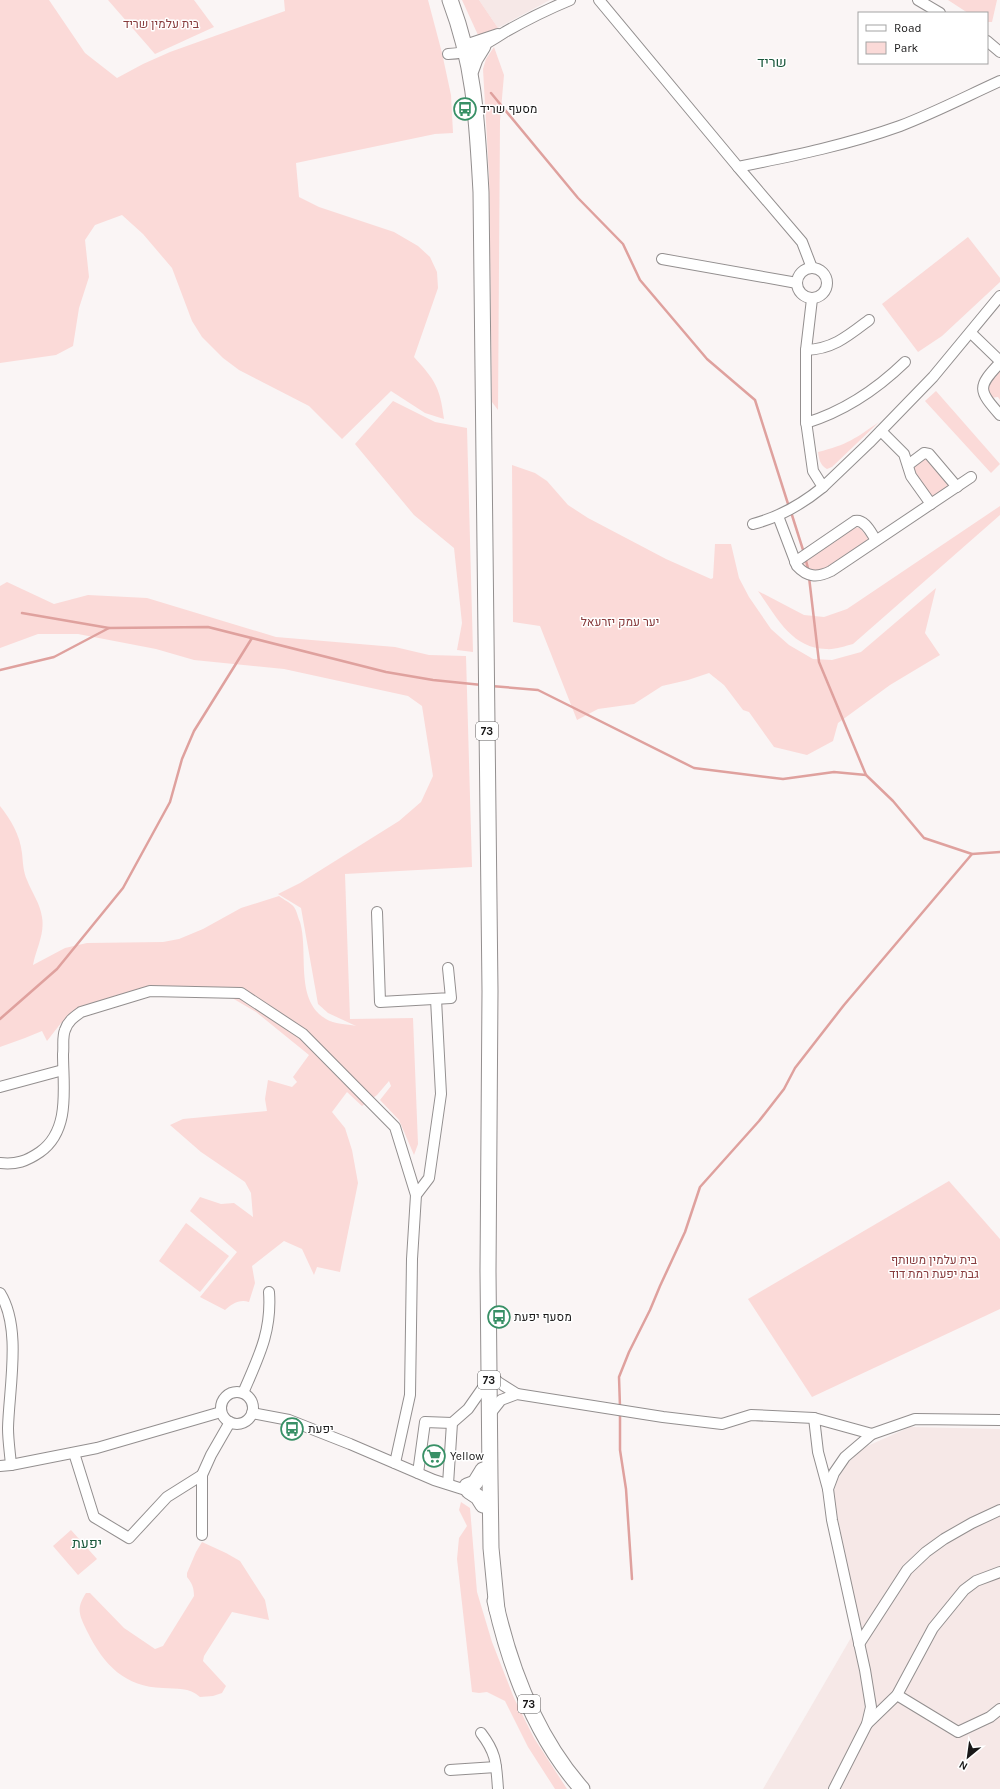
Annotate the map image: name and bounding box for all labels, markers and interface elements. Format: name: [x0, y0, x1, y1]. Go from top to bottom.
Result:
legend: [858, 12, 988, 64]
park label: בית עלמין שריד: [123, 17, 200, 31]
text: Road: [894, 21, 922, 35]
text: Park: [894, 41, 919, 55]
district label: שריד: [757, 54, 787, 71]
bus stop icon: מסעף שריד: [452, 96, 478, 122]
place label: מסעף שריד: [480, 102, 537, 116]
park label: יער עמק יזרעאל: [581, 615, 659, 629]
road number: 73: [476, 722, 498, 740]
park label: בית עלמין משותף גבת יפעת רמת דוד: [889, 1253, 979, 1281]
bus stop icon: מסעף יפעת: [486, 1304, 512, 1330]
place label: מסעף יפעת: [514, 1310, 572, 1324]
road number: 73: [478, 1371, 500, 1389]
bus stop icon: יפעת: [279, 1416, 305, 1442]
place label: יפעת: [308, 1422, 334, 1436]
supermarket icon: Yellow: [421, 1443, 447, 1469]
place label: Yellow: [450, 1449, 484, 1463]
district label: יפעת: [72, 1535, 102, 1552]
road number: 73: [518, 1695, 540, 1713]
north arrow: [948, 1737, 988, 1777]
text: N: [957, 1758, 970, 1773]

